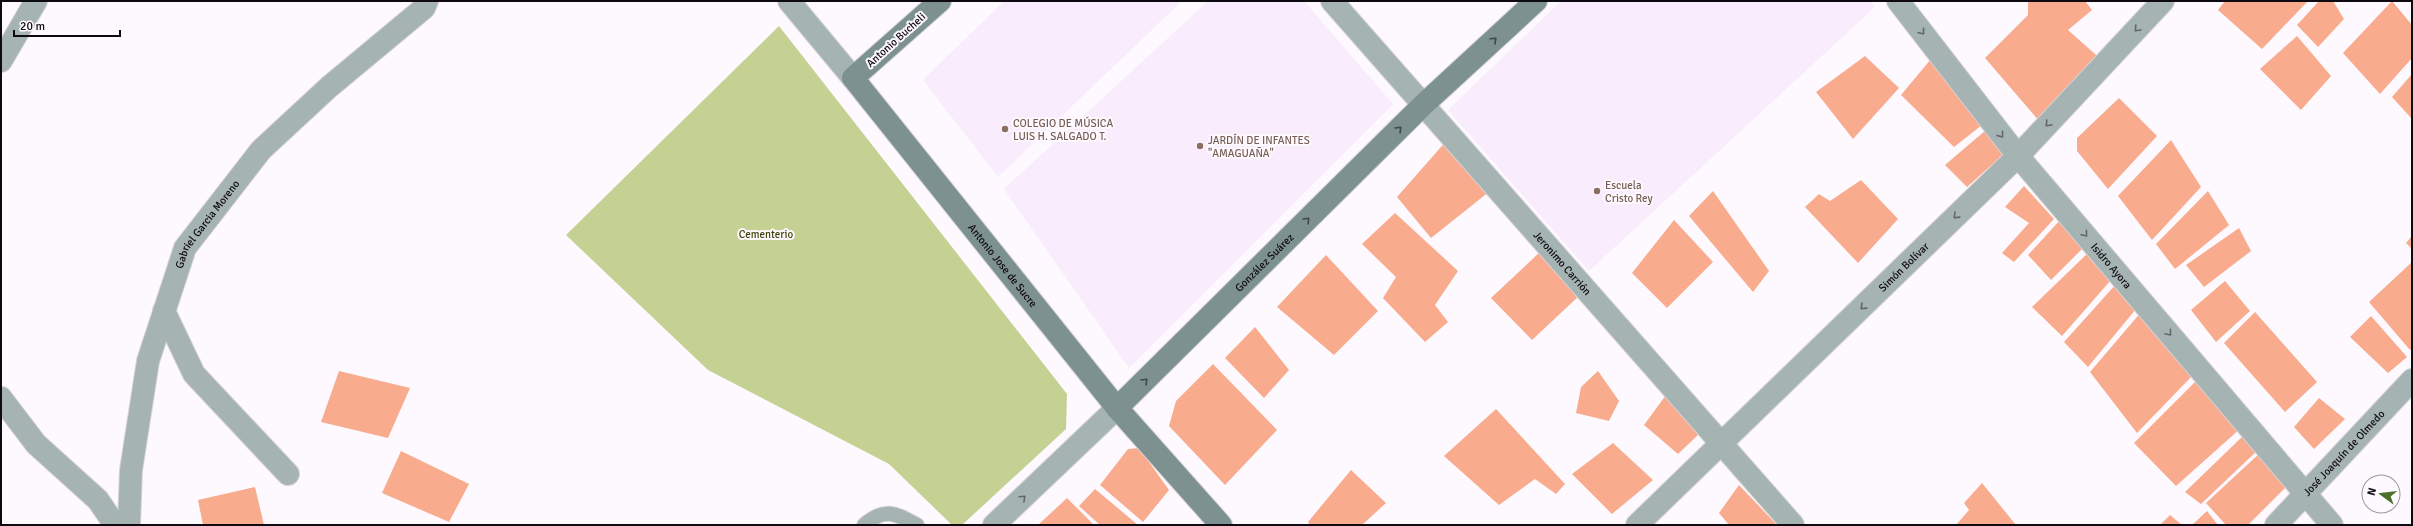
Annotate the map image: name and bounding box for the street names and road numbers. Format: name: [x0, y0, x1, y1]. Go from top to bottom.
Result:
street label: Antonio Bucheli: [864, 10, 928, 70]
street label: Gabriel Garcia Moreno: [172, 177, 242, 270]
street label: Antonio Jose de Sucre: [965, 221, 1040, 310]
street label: Jeronimo Carrión: [1531, 228, 1594, 298]
street label: González Suárez: [1232, 230, 1296, 294]
street label: Simón Bolívar: [1876, 240, 1931, 294]
street label: Isidro Ayora: [2088, 240, 2135, 291]
street label: José Joaquín de Olmedo: [2300, 407, 2387, 498]

